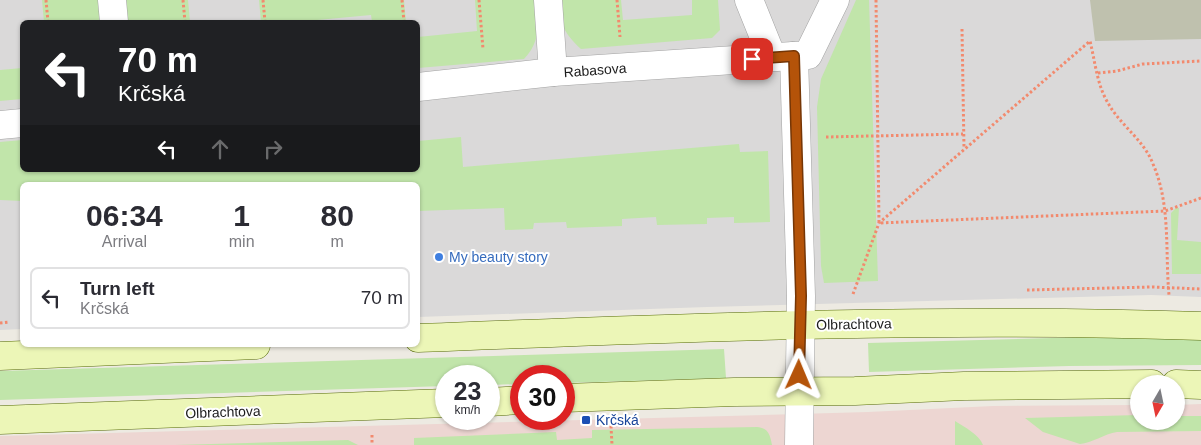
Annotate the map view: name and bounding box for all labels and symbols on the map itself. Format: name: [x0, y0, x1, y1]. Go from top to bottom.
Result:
pin: [731, 38, 773, 80]
street label: Rabasova: [563, 60, 627, 80]
place label: My beauty story: [449, 249, 548, 265]
marker: My beauty story: [433, 251, 445, 263]
street label: Olbrachtova: [816, 315, 892, 333]
position arrow: [772, 348, 824, 400]
speed limit sign: 30: [510, 365, 575, 430]
north arrow: [1130, 375, 1185, 430]
street label: Olbrachtova: [185, 403, 261, 421]
place label: Krčská: [596, 412, 639, 428]
marker: Krčská: [580, 414, 592, 426]

